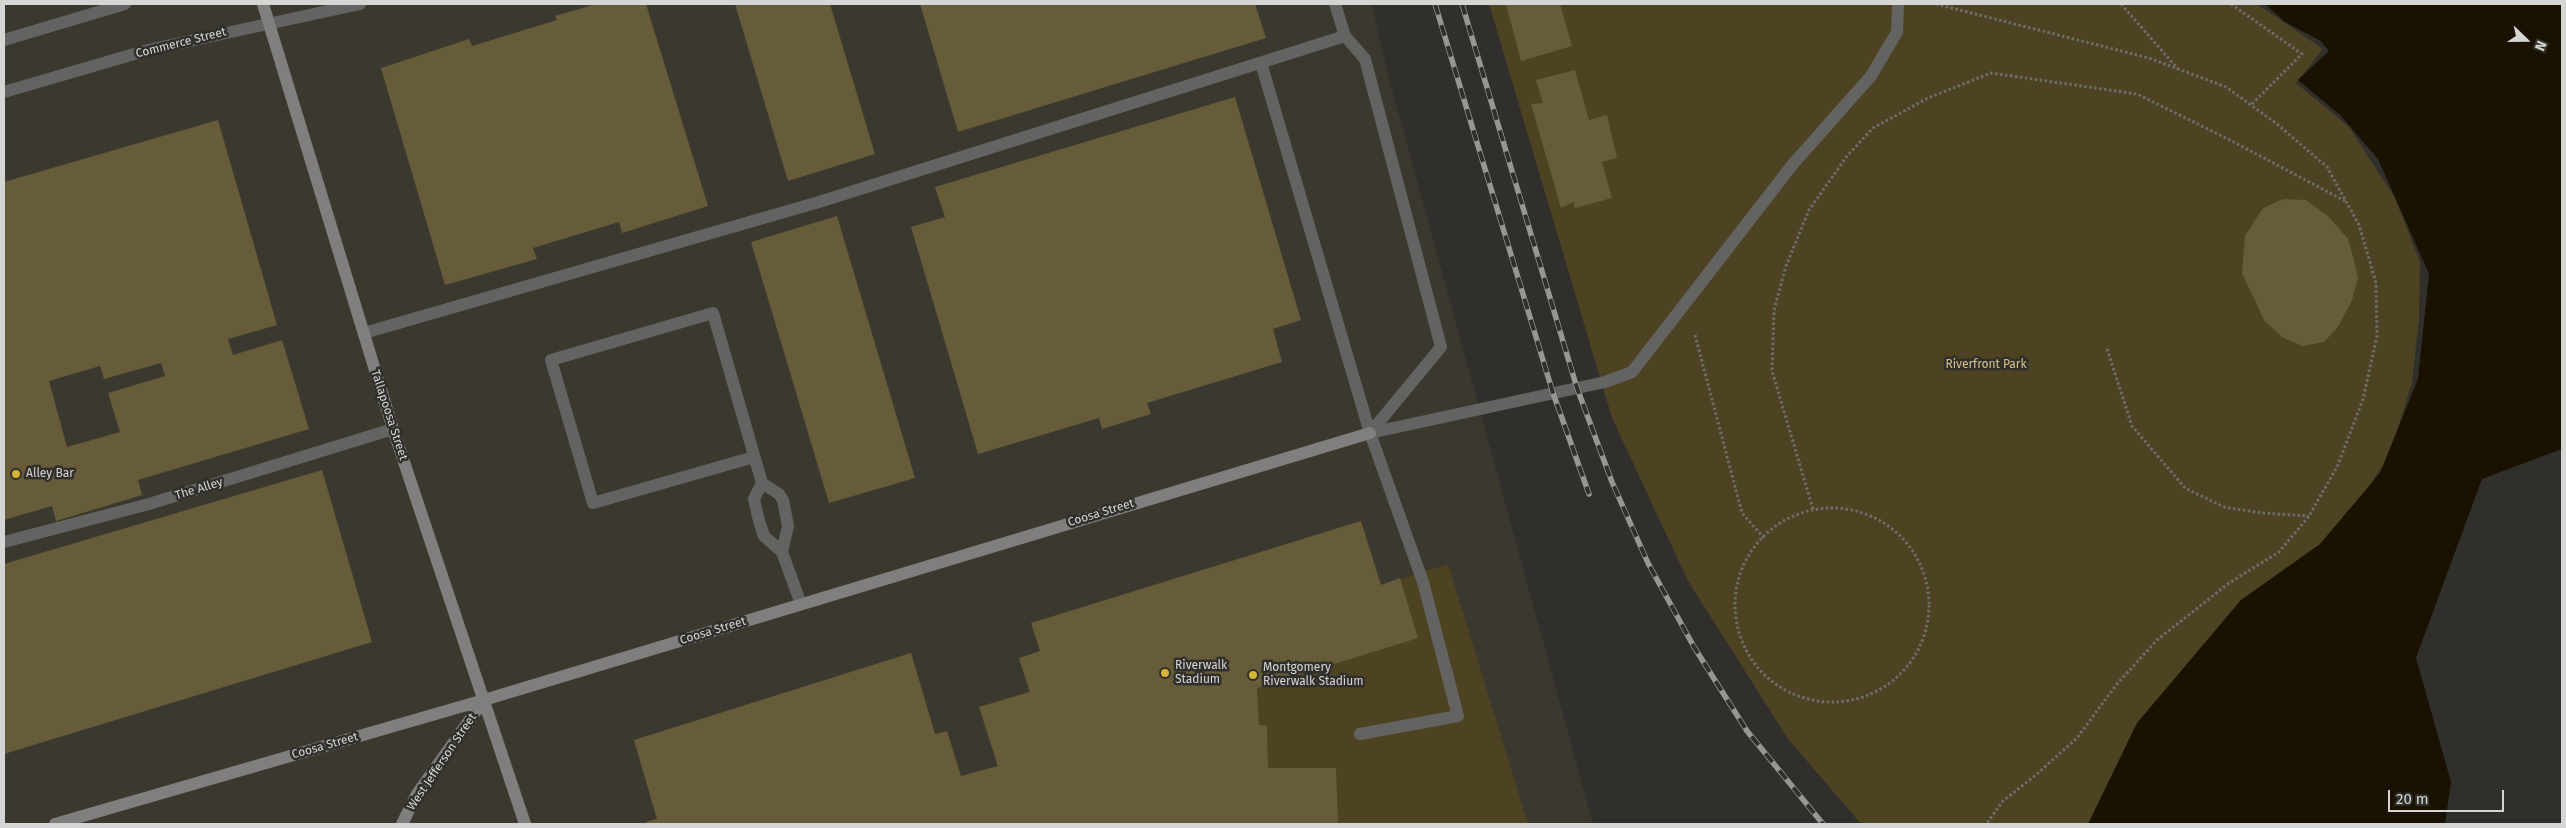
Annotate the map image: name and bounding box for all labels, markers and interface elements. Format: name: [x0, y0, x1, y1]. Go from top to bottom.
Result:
north arrow: [2501, 15, 2551, 65]
street label: Commerce Street: [134, 25, 228, 61]
text: N: [2531, 38, 2550, 53]
park label: Riverfront Park: [1945, 358, 2027, 372]
street label: Tallapoosa Street: [368, 368, 410, 462]
place label: Alley Bar: [26, 467, 74, 481]
marker: Alley Bar: [10, 468, 22, 480]
street label: The Alley: [173, 475, 225, 503]
street label: Coosa Street: [1066, 496, 1136, 530]
street label: Coosa Street: [678, 614, 748, 648]
place label: Riverwalk Stadium: [1175, 659, 1227, 687]
place label: Montgomery Riverwalk Stadium: [1263, 661, 1364, 689]
marker: Riverwalk Stadium: [1159, 667, 1171, 679]
marker: Montgomery Riverwalk Stadium: [1247, 669, 1259, 681]
street label: West Jefferson Street: [404, 711, 480, 813]
street label: Coosa Street: [290, 730, 360, 762]
scale bar: [2391, 780, 2507, 812]
text: 20 m: [2396, 790, 2429, 808]

